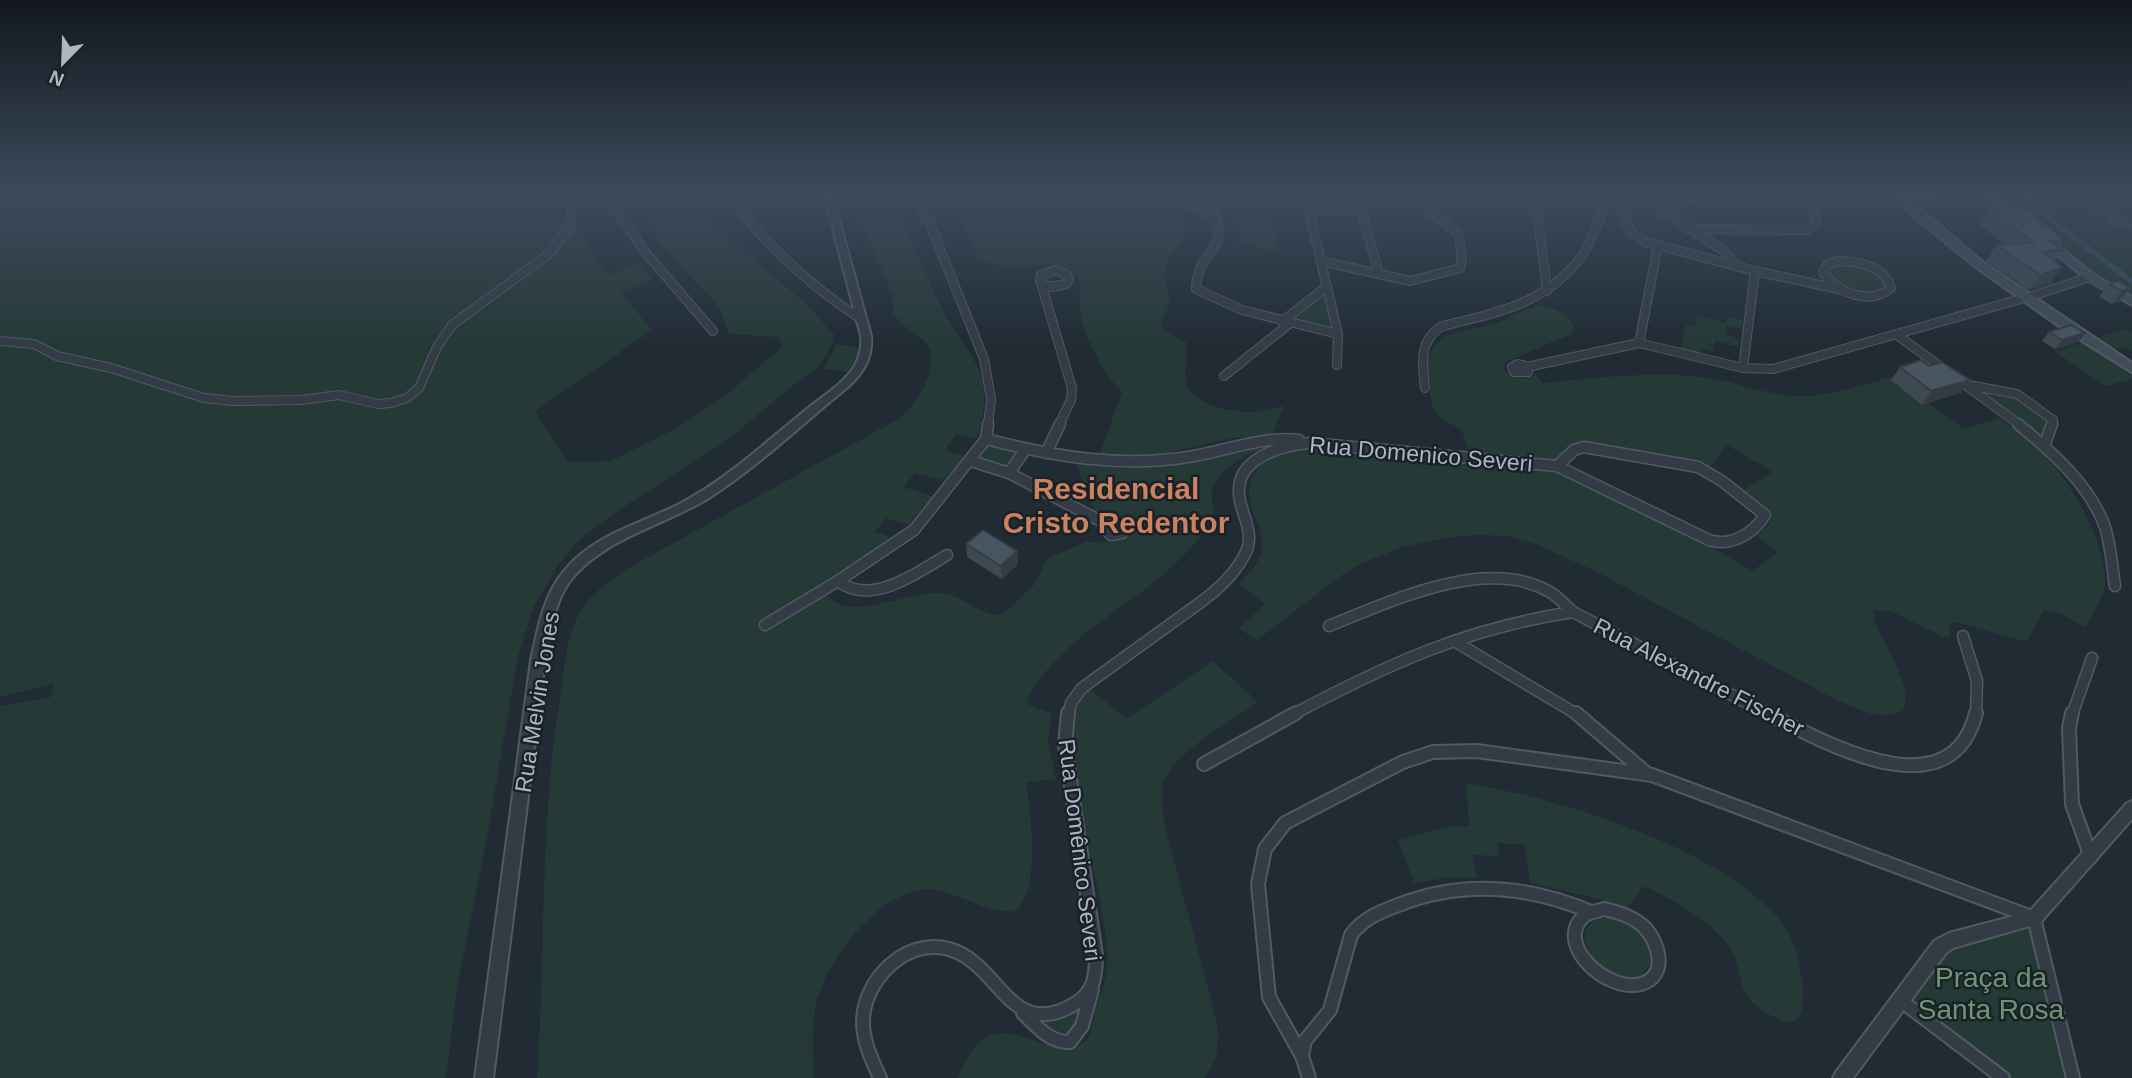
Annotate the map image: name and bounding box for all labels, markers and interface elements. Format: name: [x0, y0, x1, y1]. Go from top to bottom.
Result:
north arrow: [28, 28, 98, 98]
text: N: [46, 66, 67, 91]
street label: Rua Domenico Severi: [1308, 431, 1534, 477]
district label: Residencial Cristo Redentor: [1003, 472, 1230, 539]
street label: Rua Melvin Jones: [510, 610, 564, 794]
street label: Rua Alexandre Fischer: [1589, 613, 1809, 742]
street label: Rua Domênico Severi: [1053, 737, 1107, 963]
park label: Praça da Santa Rosa: [1918, 962, 2065, 1025]

